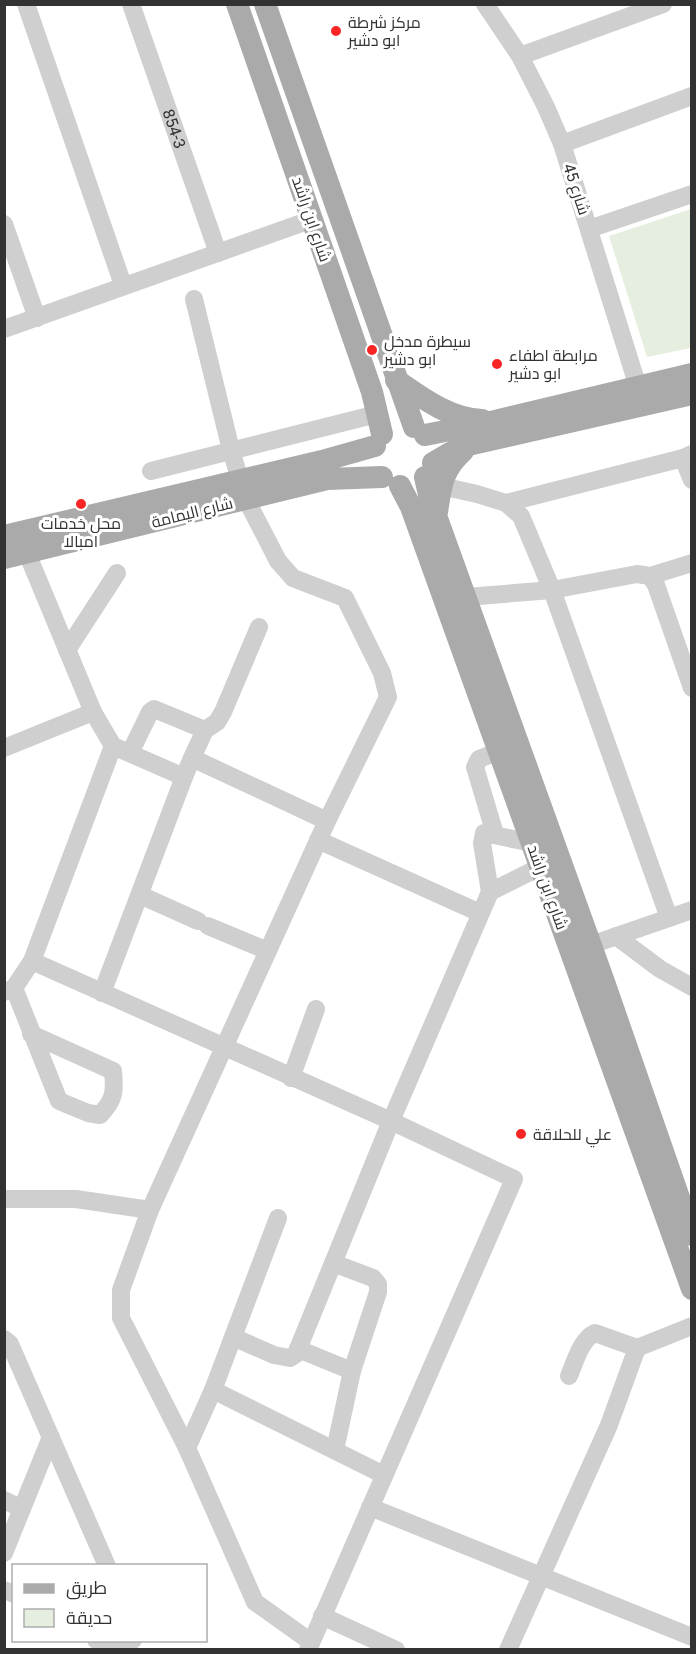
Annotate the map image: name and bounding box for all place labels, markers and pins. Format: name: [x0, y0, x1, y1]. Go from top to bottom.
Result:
place label: مركز شرطة ابو دشير: [347, 13, 421, 50]
marker: مركز شرطة ابو دشير: [329, 24, 343, 38]
place label: سيطرة مدخل ابو دشير: [383, 332, 471, 369]
marker: سيطرة مدخل ابو دشير: [365, 343, 379, 357]
place label: مرابطة اطفاء ابو دشير: [508, 346, 598, 383]
marker: مرابطة اطفاء ابو دشير: [490, 357, 504, 371]
marker: محل خدمات امبالا: [74, 497, 88, 511]
place label: محل خدمات امبالا: [41, 514, 121, 551]
place label: علي للحلاقة: [533, 1125, 612, 1148]
marker: علي للحلاقة: [514, 1127, 528, 1141]

